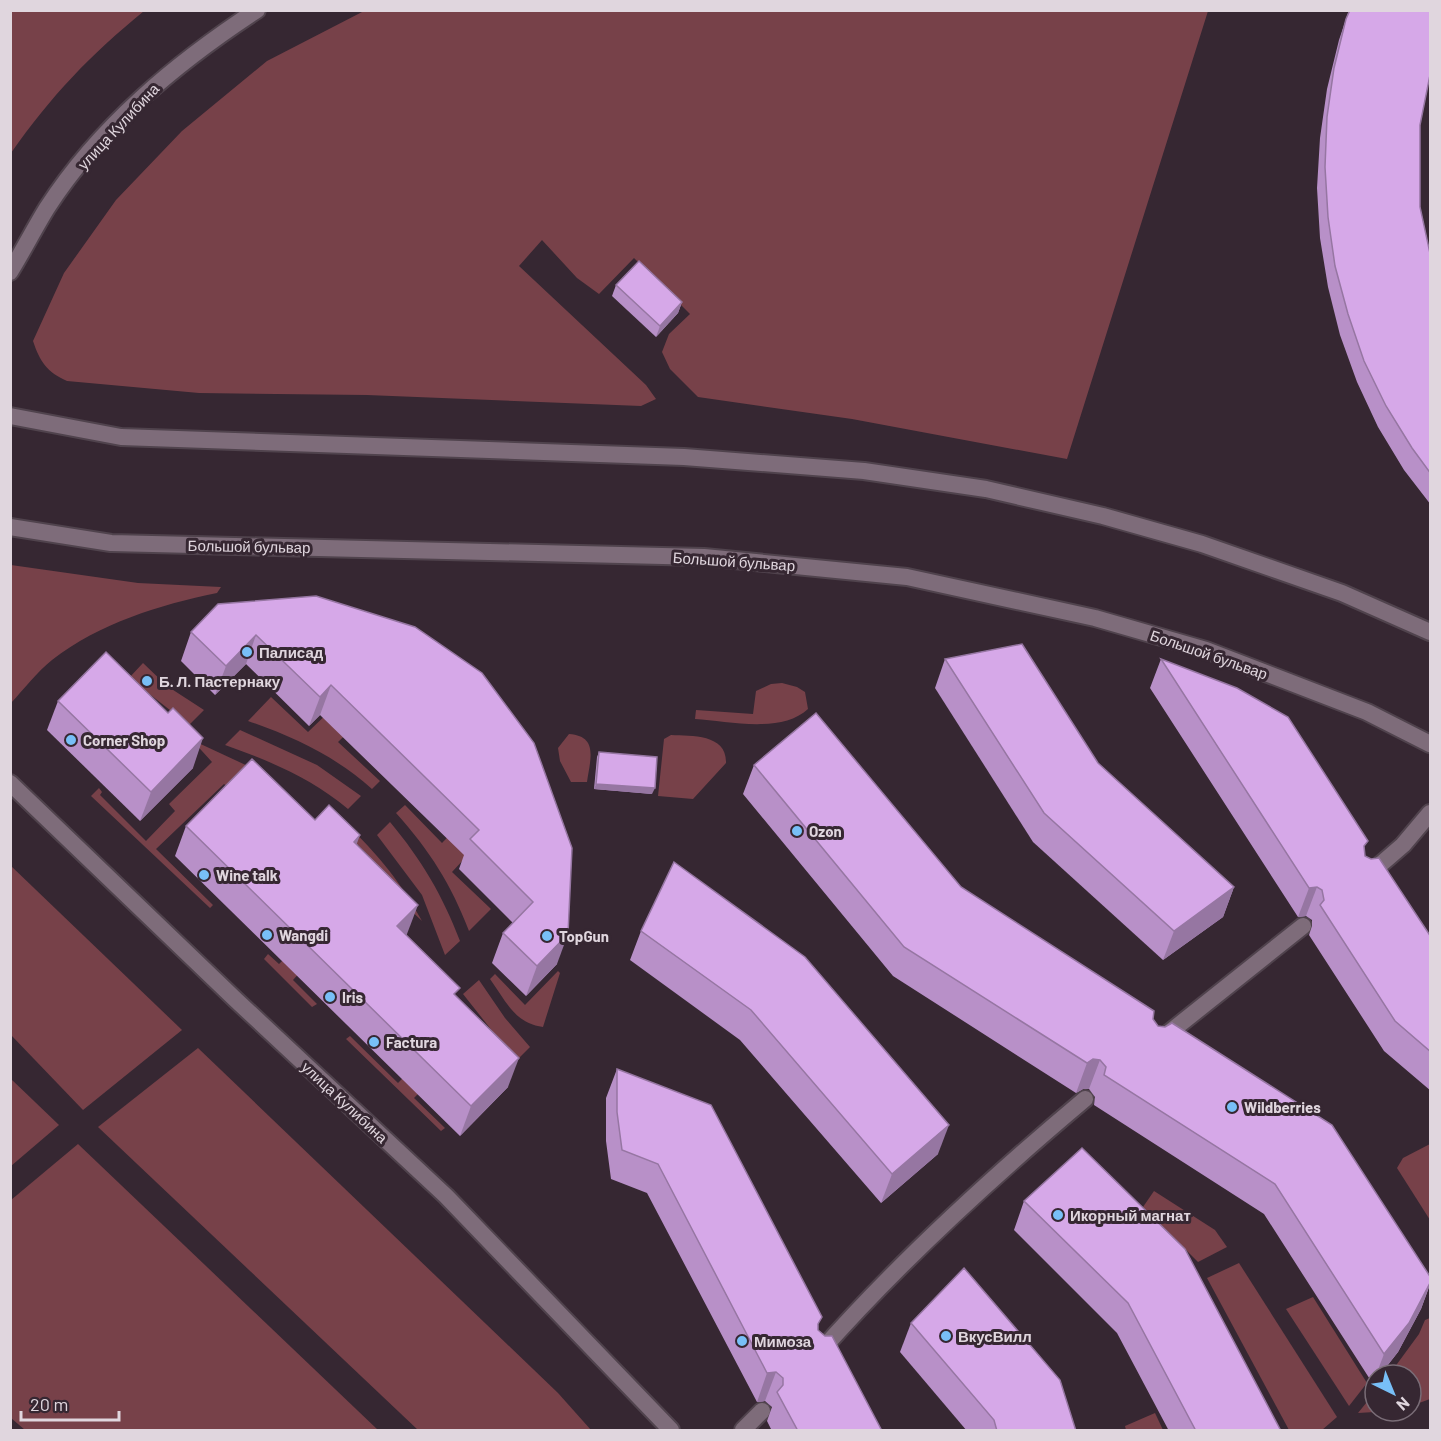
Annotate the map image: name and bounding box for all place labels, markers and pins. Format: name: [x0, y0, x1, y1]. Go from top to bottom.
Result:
place label: Палисад: [259, 643, 324, 661]
marker: Палисад: [240, 645, 254, 659]
place label: Б. Л. Пастернаку: [159, 672, 281, 690]
marker: Б. Л. Пастернаку: [140, 674, 154, 688]
place label: Corner Shop: [83, 731, 165, 749]
marker: Corner Shop: [64, 733, 78, 747]
place label: Ozon: [809, 822, 842, 840]
marker: Ozon: [790, 824, 804, 838]
place label: Wine talk: [216, 866, 278, 884]
marker: Wine talk: [197, 868, 211, 882]
place label: Wangdi: [279, 926, 328, 944]
place label: TopGun: [559, 927, 609, 945]
marker: Wangdi: [260, 928, 274, 942]
marker: TopGun: [540, 929, 554, 943]
place label: Iris: [342, 988, 364, 1006]
marker: Iris: [323, 990, 337, 1004]
place label: Factura: [386, 1033, 437, 1051]
marker: Factura: [367, 1035, 381, 1049]
place label: Wildberries: [1244, 1098, 1321, 1116]
marker: Wildberries: [1225, 1100, 1239, 1114]
place label: Икорный магнат: [1070, 1206, 1191, 1224]
marker: Икорный магнат: [1051, 1208, 1065, 1222]
place label: ВкусВилл: [958, 1327, 1032, 1345]
marker: ВкусВилл: [939, 1329, 953, 1343]
place label: Мимоза: [754, 1332, 812, 1350]
marker: Мимоза: [735, 1334, 749, 1348]

